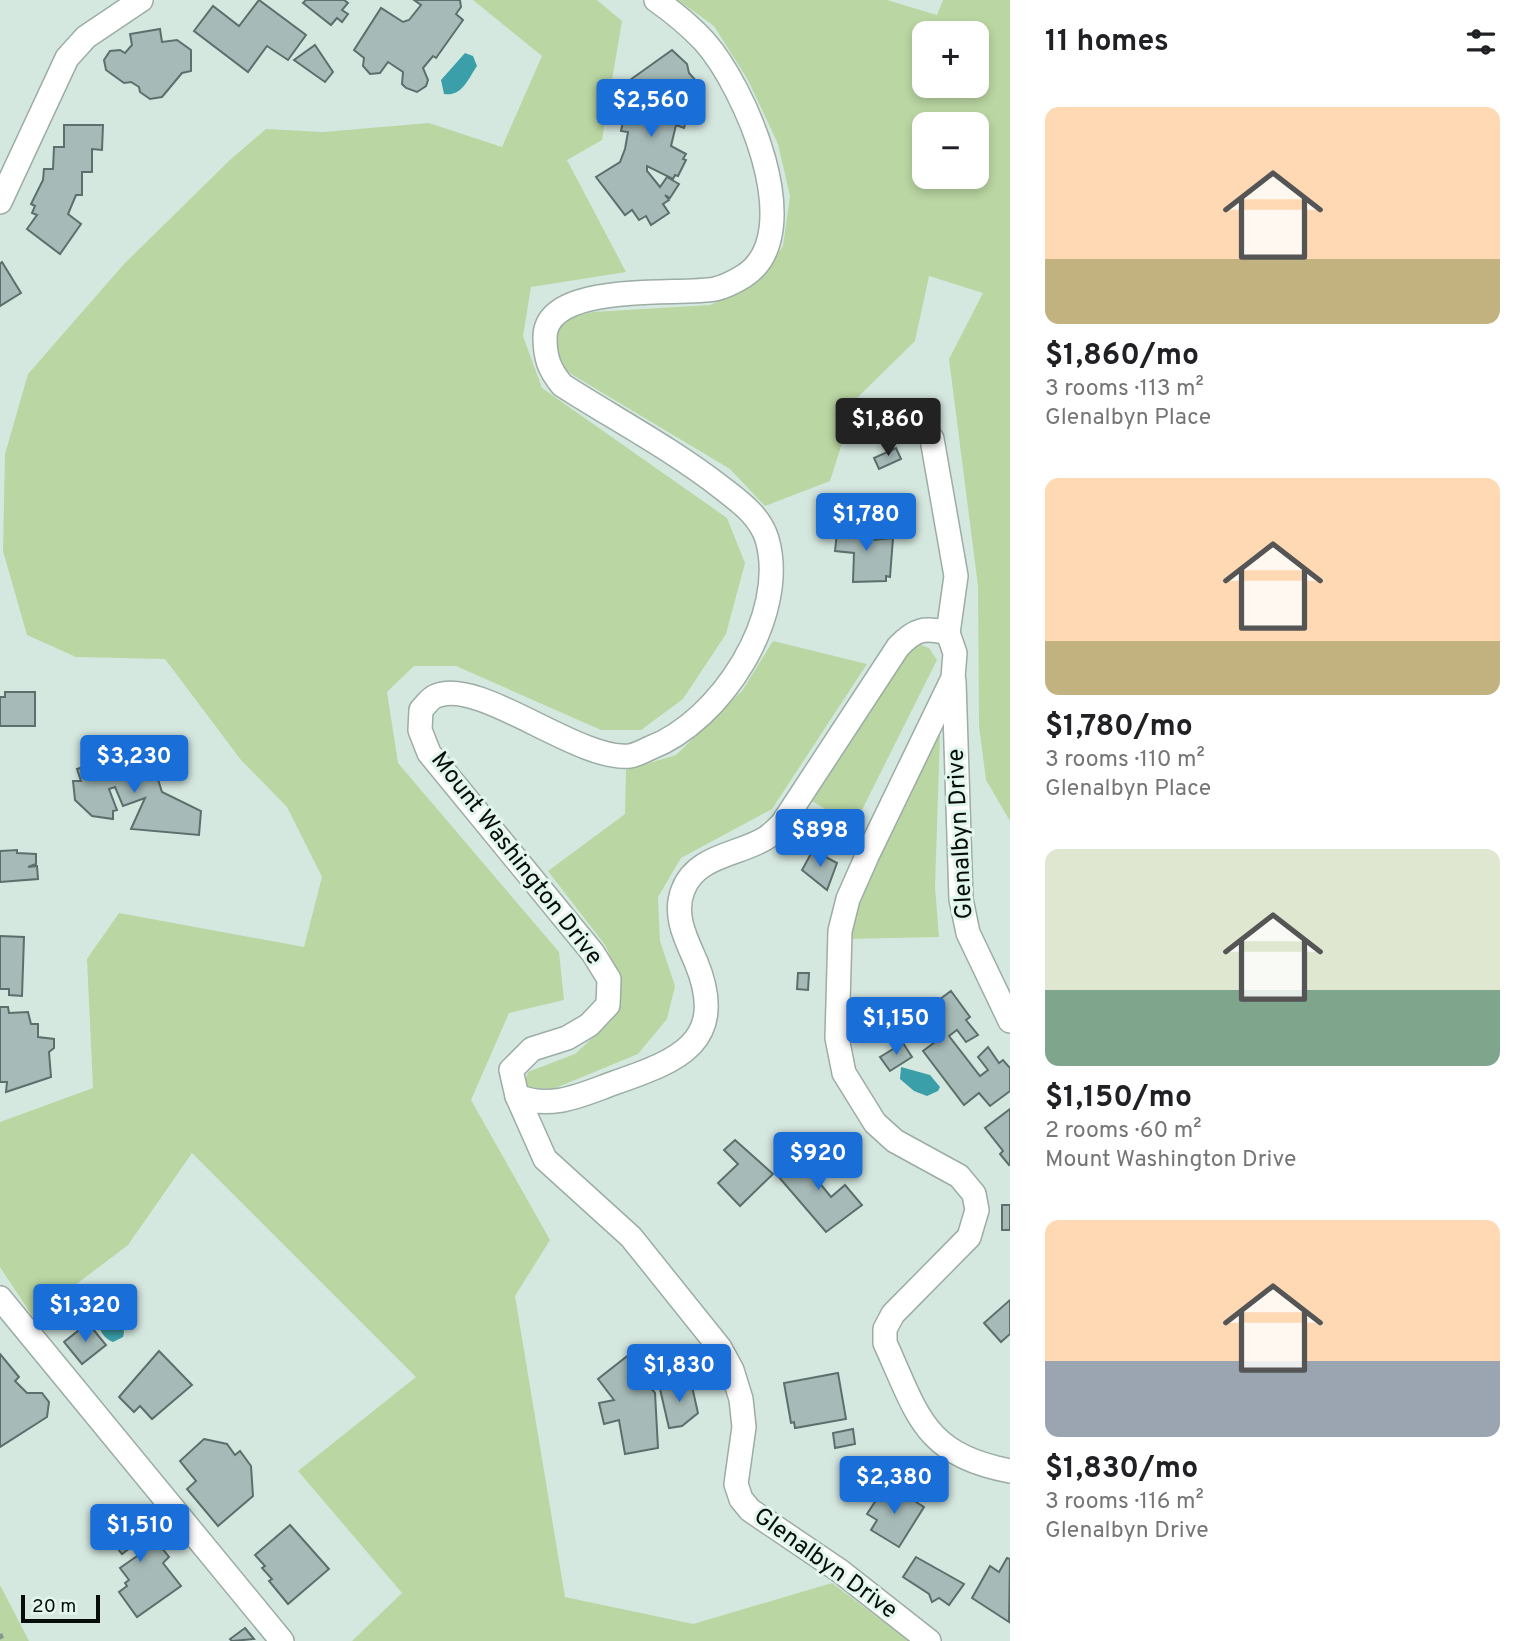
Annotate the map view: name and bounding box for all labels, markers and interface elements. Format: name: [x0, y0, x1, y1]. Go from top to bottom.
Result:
map controls: [912, 21, 989, 189]
button: +: [912, 21, 989, 98]
icon: filters: [1462, 23, 1500, 61]
text: 11 homes: [1045, 24, 1169, 61]
pin: $2,560: [594, 80, 708, 139]
text: $2,560: [613, 87, 689, 116]
button: −: [912, 112, 989, 189]
icon: home: [1210, 152, 1336, 278]
text: $1,860/mo: [1045, 338, 1199, 375]
text: 3 rooms · 113 m²: [1045, 375, 1204, 404]
pin: $1,860: [831, 398, 945, 458]
text: Glenalbyn Place: [1045, 404, 1211, 433]
text: $1,860: [852, 406, 924, 435]
pin: $1,780: [809, 494, 923, 553]
text: $1,780: [832, 501, 900, 530]
icon: home: [1210, 523, 1336, 649]
text: $1,780/mo: [1045, 709, 1193, 746]
pin: $3,230: [77, 736, 191, 795]
text: $3,230: [96, 743, 172, 772]
street label: Mount Washington Drive: [423, 746, 609, 972]
text: 3 rooms · 110 m²: [1045, 746, 1205, 775]
street label: Glenalbyn Drive: [942, 748, 980, 920]
text: Glenalbyn Place: [1045, 775, 1211, 804]
pin: $898: [779, 810, 861, 869]
text: $898: [792, 817, 848, 846]
icon: home: [1210, 894, 1336, 1020]
pin: $1,150: [839, 998, 953, 1057]
text: $1,150: [862, 1005, 930, 1034]
text: $1,150/mo: [1045, 1080, 1192, 1117]
text: 2 rooms · 60 m²: [1045, 1117, 1202, 1146]
pin: $920: [777, 1132, 859, 1192]
text: $920: [789, 1140, 847, 1169]
text: Mount Washington Drive: [1045, 1146, 1296, 1175]
icon: home: [1210, 1265, 1336, 1391]
pin: $1,320: [28, 1284, 142, 1344]
text: $1,320: [49, 1292, 121, 1321]
pin: $1,830: [622, 1344, 736, 1404]
text: $1,830: [643, 1352, 715, 1381]
text: $1,830/mo: [1045, 1451, 1198, 1488]
pin: $2,380: [837, 1456, 951, 1516]
text: $2,380: [856, 1464, 932, 1493]
text: 3 rooms · 116 m²: [1045, 1488, 1204, 1517]
street label: Glenalbyn Drive: [747, 1502, 903, 1626]
pin: $1,510: [83, 1504, 197, 1564]
text: $1,510: [106, 1512, 174, 1541]
text: Glenalbyn Drive: [1045, 1517, 1209, 1546]
scale bar: [21, 1592, 100, 1624]
text: 20 m: [32, 1595, 76, 1619]

